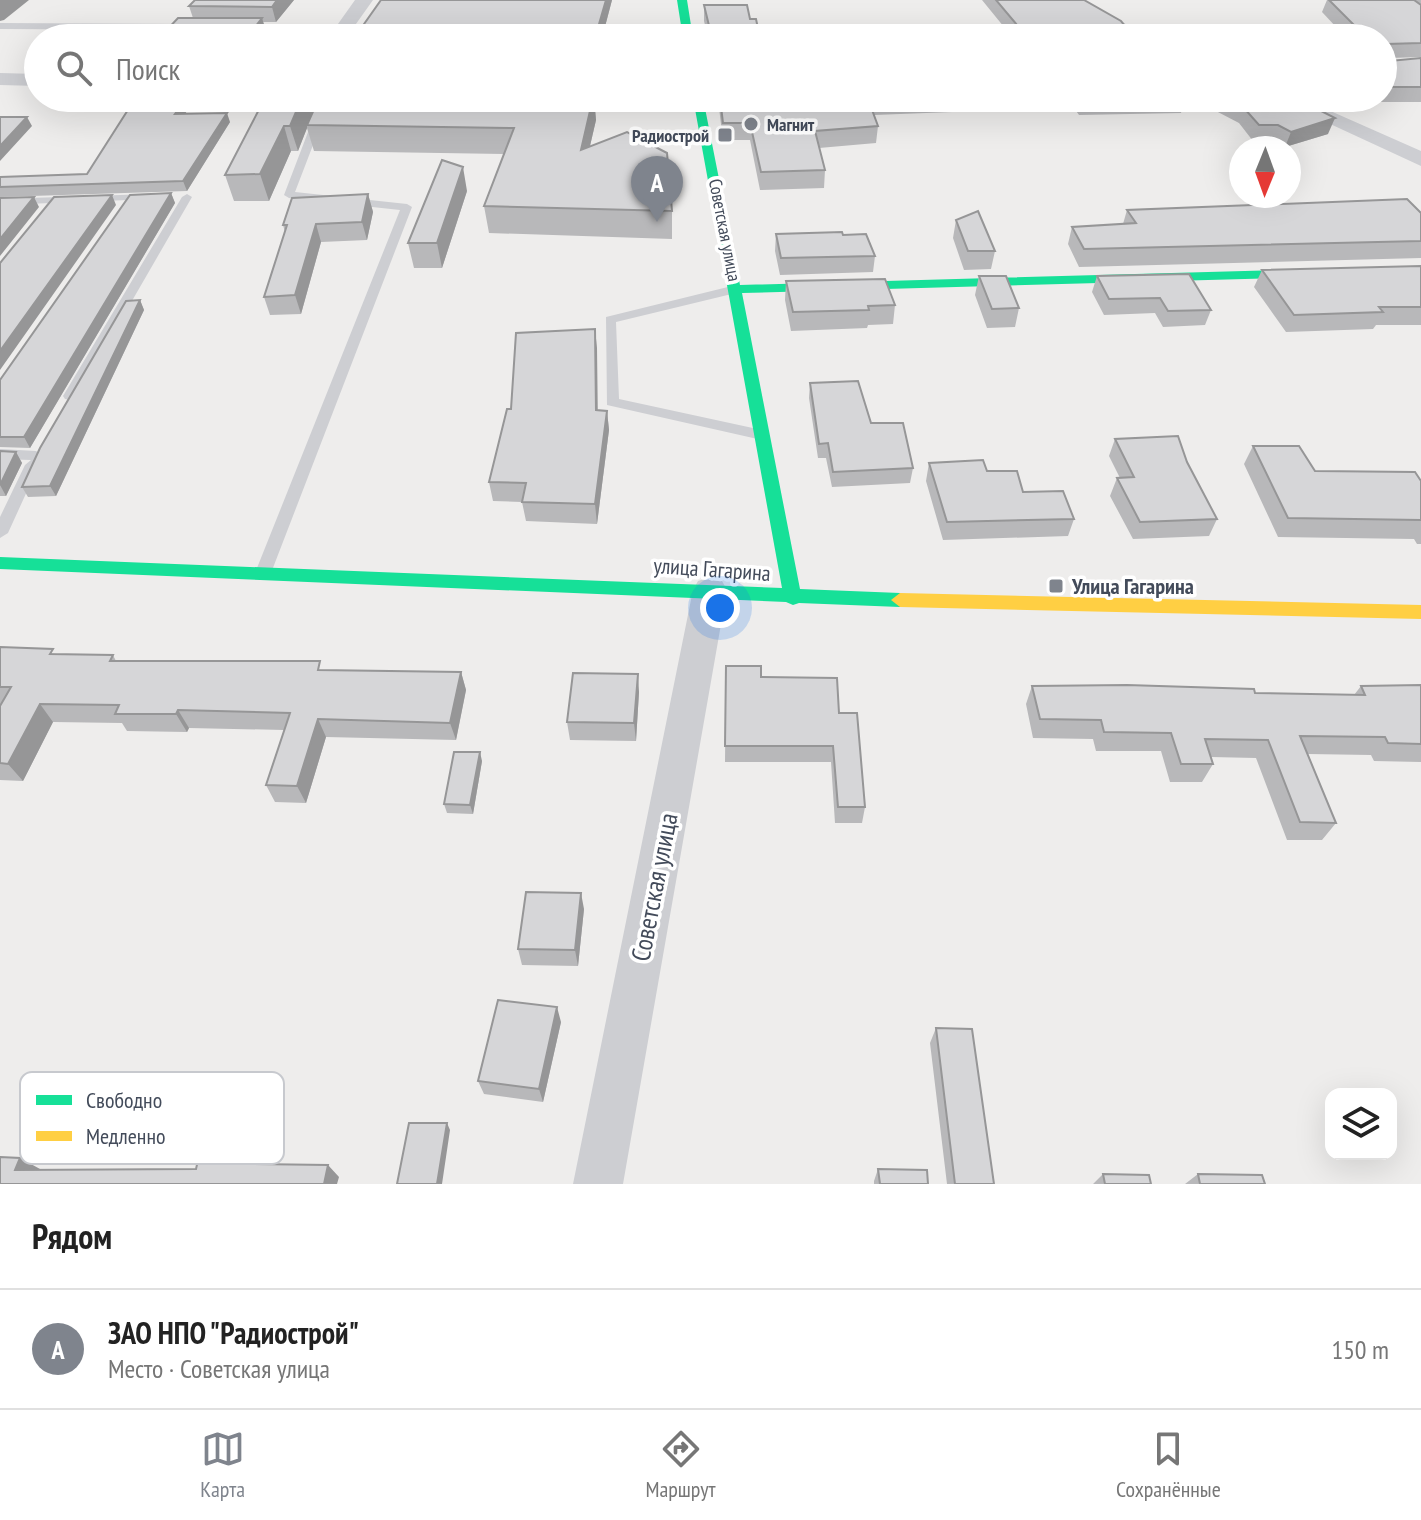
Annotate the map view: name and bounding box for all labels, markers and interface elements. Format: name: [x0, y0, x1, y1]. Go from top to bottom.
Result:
search box: [24, 24, 1397, 112]
icon: search: [52, 46, 96, 90]
text: Поиск: [116, 49, 180, 88]
place label: Магнит: [767, 113, 815, 136]
marker: Магнит: [742, 115, 760, 133]
place label: Радиострой: [632, 124, 709, 147]
marker: Радиострой: [716, 126, 734, 144]
north arrow: [1229, 136, 1301, 208]
pin: A: [631, 156, 683, 222]
street label: Советская улица: [704, 177, 746, 283]
street label: улица Гагарина: [652, 551, 772, 587]
place label: Улица Гагарина: [1071, 572, 1194, 600]
marker: Улица Гагарина: [1047, 577, 1065, 595]
your location: [700, 588, 740, 628]
street label: Советская улица: [623, 810, 685, 964]
legend: [20, 1072, 284, 1164]
text: Свободно: [86, 1086, 162, 1114]
map controls: [1325, 1088, 1397, 1160]
button: layers: [1325, 1088, 1397, 1160]
text: Медленно: [86, 1122, 165, 1150]
text: Рядом: [32, 1214, 112, 1258]
text: ЗАО НПО "Радиострой": [108, 1313, 359, 1352]
text: A: [51, 1333, 65, 1366]
text: 150 m: [1331, 1333, 1389, 1366]
text: Место · Советская улица: [108, 1352, 330, 1385]
tab: Карта: [200, 1427, 245, 1503]
tab: Маршрут: [645, 1427, 716, 1503]
tab: Сохранённые: [1116, 1427, 1221, 1503]

